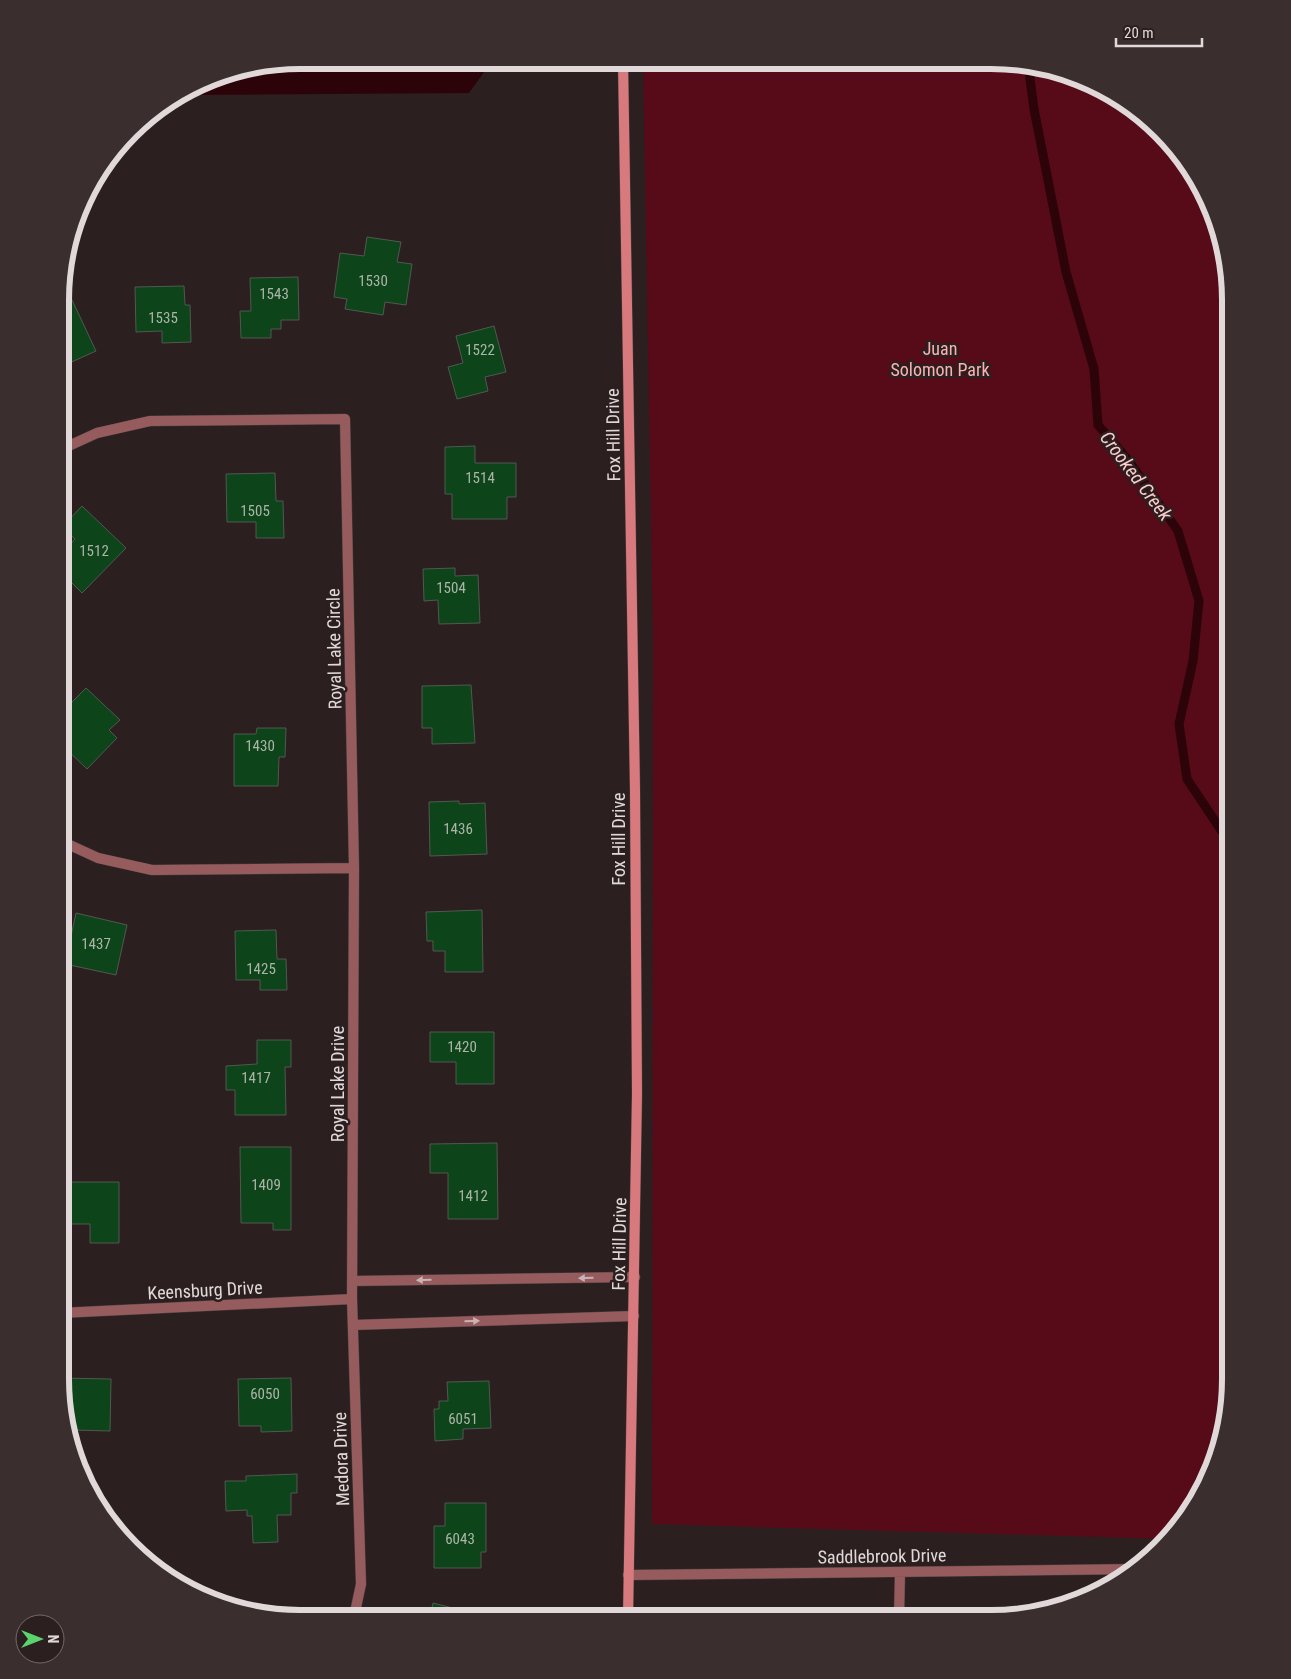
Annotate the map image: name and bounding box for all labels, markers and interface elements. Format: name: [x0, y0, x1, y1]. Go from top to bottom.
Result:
scale bar: [1116, 15, 1202, 47]
text: 20 m: [1124, 24, 1154, 42]
house number: 1530: [358, 272, 388, 290]
house number: 1543: [259, 285, 289, 303]
house number: 1535: [148, 309, 178, 327]
park label: Juan Solomon Park: [890, 338, 990, 380]
house number: 1522: [465, 341, 495, 359]
street label: Fox Hill Drive: [602, 388, 624, 482]
water label: Crooked Creek: [1095, 427, 1178, 526]
house number: 1514: [465, 469, 495, 487]
house number: 1505: [240, 502, 270, 520]
house number: 1512: [79, 542, 109, 560]
house number: 1504: [436, 579, 466, 597]
street label: Royal Lake Circle: [322, 588, 346, 710]
house number: 1430: [245, 737, 275, 755]
street label: Fox Hill Drive: [608, 793, 629, 885]
house number: 1436: [443, 820, 473, 838]
house number: 1437: [81, 935, 111, 953]
house number: 1425: [246, 960, 276, 978]
street label: Royal Lake Drive: [327, 1026, 348, 1142]
house number: 1420: [447, 1038, 477, 1056]
house number: 1417: [241, 1069, 271, 1087]
house number: 1409: [251, 1176, 281, 1194]
house number: 1412: [458, 1187, 488, 1205]
street label: Fox Hill Drive: [608, 1197, 630, 1291]
one-way arrow: [578, 1274, 594, 1282]
street label: Keensburg Drive: [147, 1276, 263, 1304]
one-way arrow: [415, 1276, 431, 1284]
one-way arrow: [464, 1317, 480, 1325]
house number: 6050: [250, 1385, 280, 1403]
house number: 6051: [448, 1410, 478, 1428]
street label: Medora Drive: [329, 1412, 353, 1506]
house number: 6043: [445, 1530, 475, 1548]
street label: Saddlebrook Drive: [817, 1544, 947, 1568]
north arrow: [15, 1614, 65, 1664]
text: N: [45, 1635, 61, 1643]

